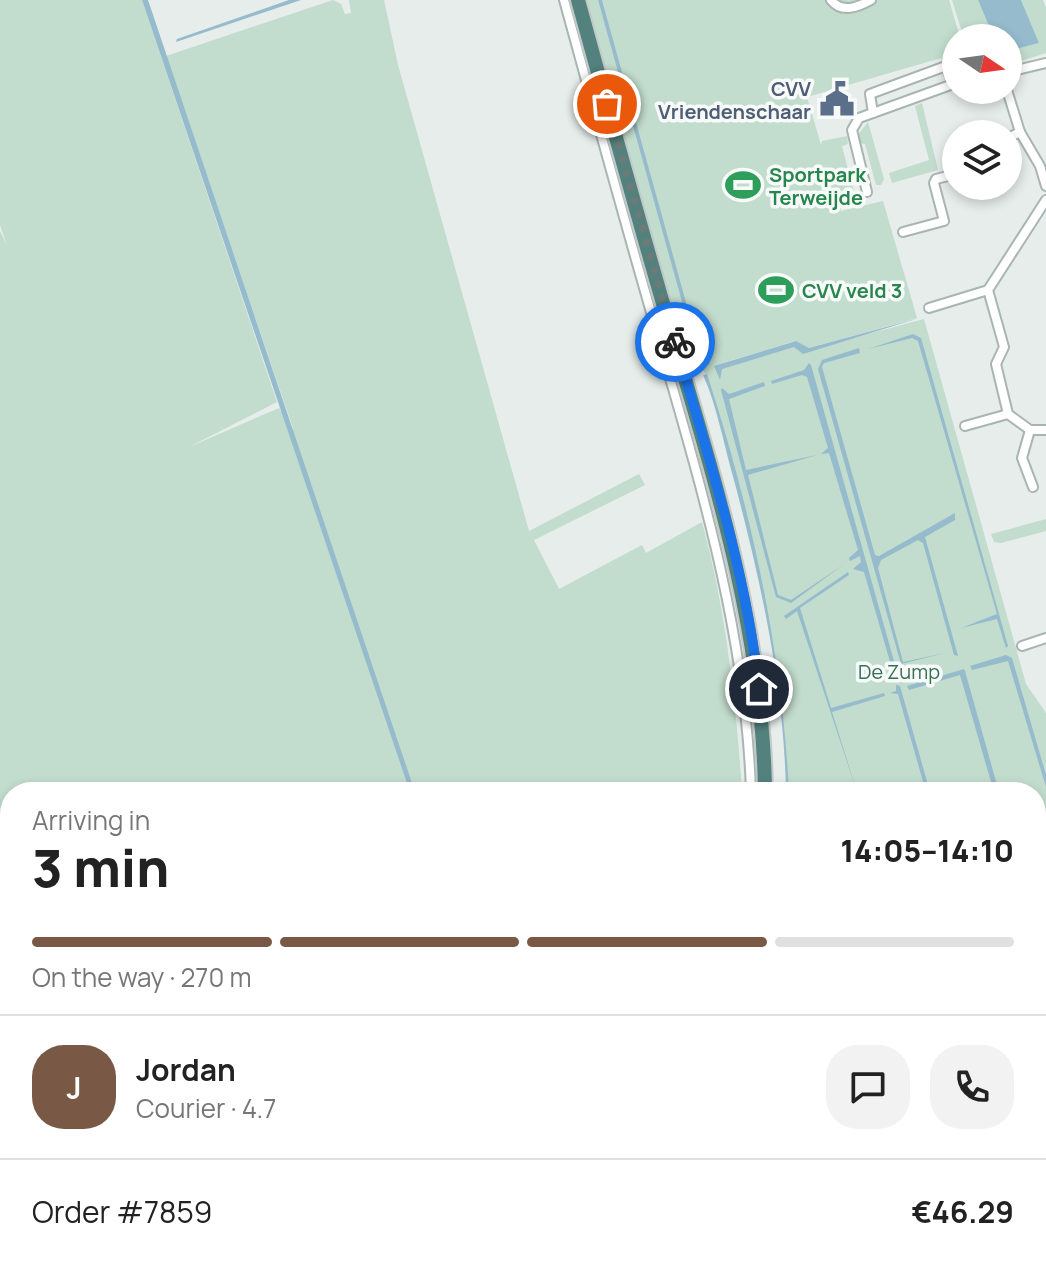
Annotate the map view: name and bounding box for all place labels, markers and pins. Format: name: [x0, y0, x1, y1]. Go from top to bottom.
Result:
pin: [573, 70, 641, 138]
place label: CVV Vriendenschaar: [658, 75, 811, 125]
public building icon: CVV Vriendenschaar: [818, 80, 856, 118]
place label: Sportpark Terweijde: [769, 161, 867, 211]
sports icon: Sportpark Terweijde: [724, 166, 762, 204]
sports icon: CVV veld 3: [757, 271, 795, 309]
place label: CVV veld 3: [802, 277, 902, 304]
pin: [725, 655, 793, 723]

